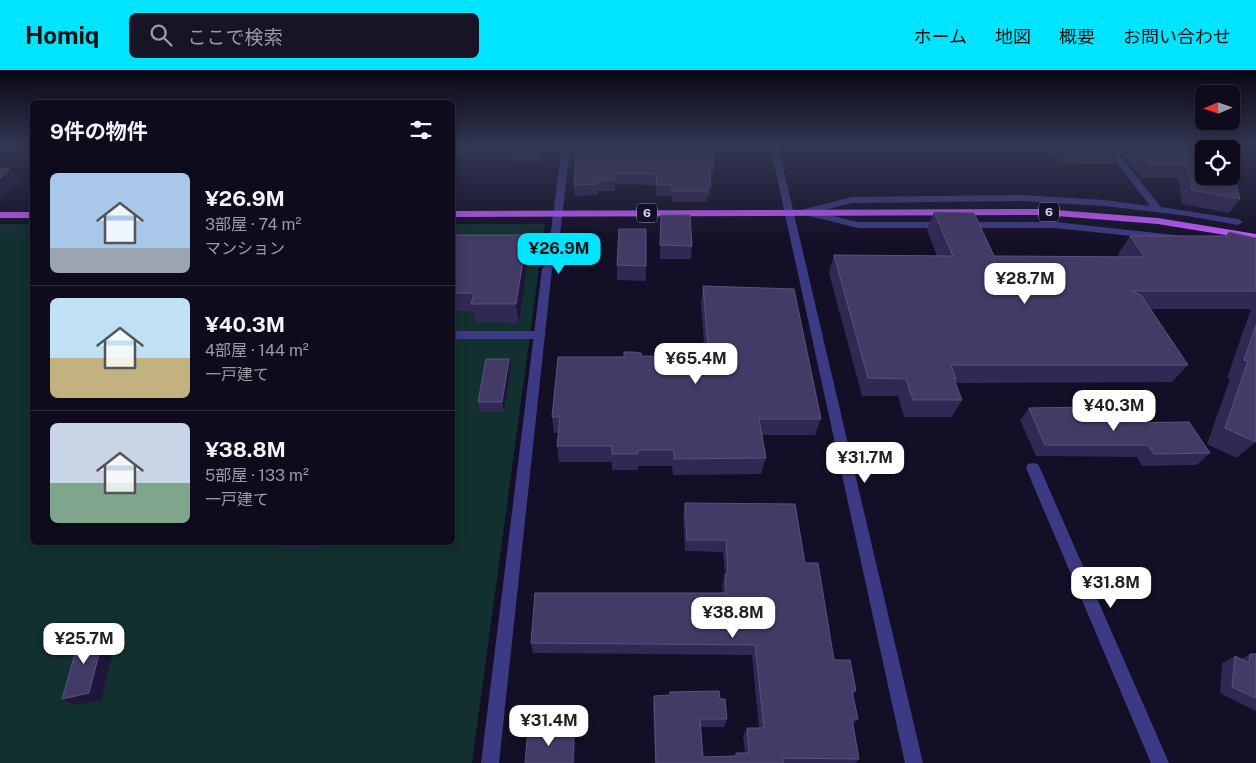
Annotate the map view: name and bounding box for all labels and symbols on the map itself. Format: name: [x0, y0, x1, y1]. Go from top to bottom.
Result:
north arrow: [1195, 85, 1240, 130]
road number: 6: [1039, 202, 1059, 222]
road number: 6: [637, 204, 657, 222]
pin: ¥26.9M: [518, 232, 600, 275]
pin: ¥28.7M: [984, 262, 1066, 305]
pin: ¥65.4M: [655, 342, 737, 385]
pin: ¥40.3M: [1073, 390, 1155, 432]
pin: ¥31.7M: [824, 442, 906, 484]
pin: ¥31.8M: [1070, 566, 1152, 609]
pin: ¥38.8M: [692, 596, 774, 639]
pin: ¥25.7M: [43, 622, 125, 665]
pin: ¥31.4M: [508, 704, 590, 747]

